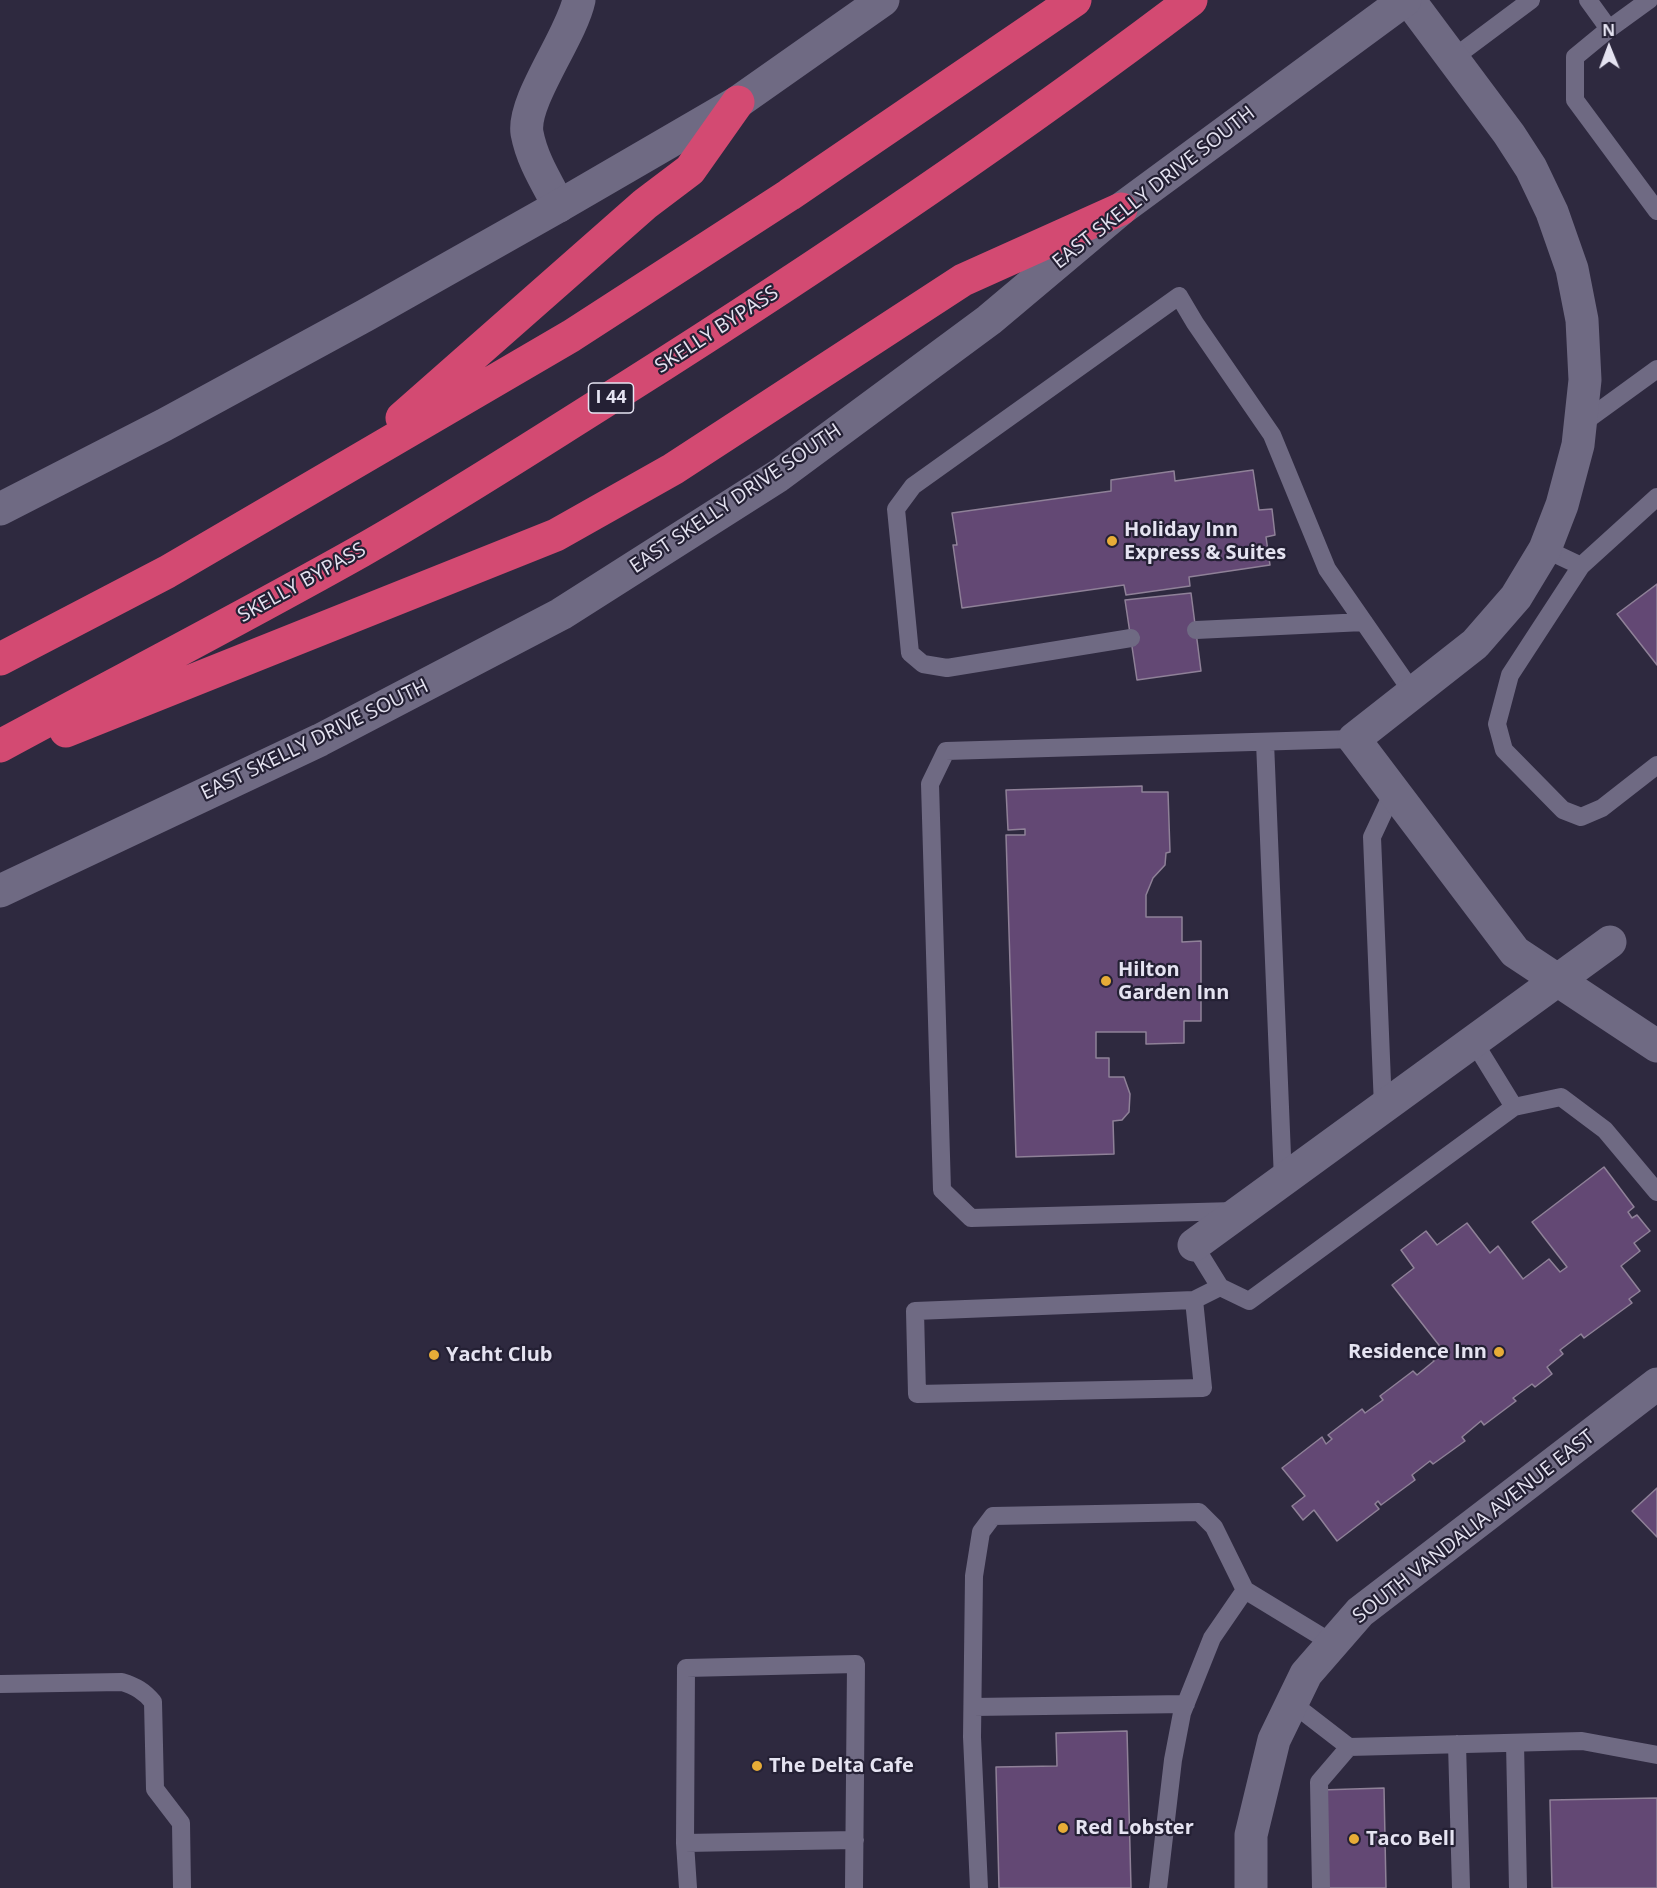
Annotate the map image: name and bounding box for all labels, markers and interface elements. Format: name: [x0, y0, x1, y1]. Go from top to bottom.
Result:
north arrow: [1579, 18, 1639, 78]
text: N: [1602, 19, 1615, 41]
street label: EAST SKELLY DRIVE SOUTH: [1048, 102, 1260, 274]
street label: SKELLY BYPASS: [651, 281, 783, 379]
road number: I 44: [588, 383, 634, 413]
street label: EAST SKELLY DRIVE SOUTH: [626, 419, 846, 579]
place label: Holiday Inn Express & Suites: [1124, 518, 1286, 565]
marker: Holiday Inn Express & Suites: [1105, 534, 1119, 548]
street label: SKELLY BYPASS: [234, 538, 370, 628]
street label: EAST SKELLY DRIVE SOUTH: [197, 674, 433, 806]
place label: Hilton Garden Inn: [1118, 958, 1229, 1005]
marker: Hilton Garden Inn: [1099, 974, 1113, 988]
place label: Residence Inn: [1348, 1340, 1487, 1364]
place label: Yacht Club: [446, 1343, 553, 1367]
marker: Residence Inn: [1492, 1345, 1506, 1359]
marker: Yacht Club: [427, 1348, 441, 1362]
street label: SOUTH VANDALIA AVENUE EAST: [1348, 1425, 1600, 1629]
place label: The Delta Cafe: [769, 1754, 914, 1778]
marker: The Delta Cafe: [750, 1759, 764, 1773]
place label: Red Lobster: [1075, 1816, 1194, 1840]
marker: Red Lobster: [1056, 1821, 1070, 1835]
place label: Taco Bell: [1366, 1827, 1455, 1851]
marker: Taco Bell: [1347, 1832, 1361, 1846]

